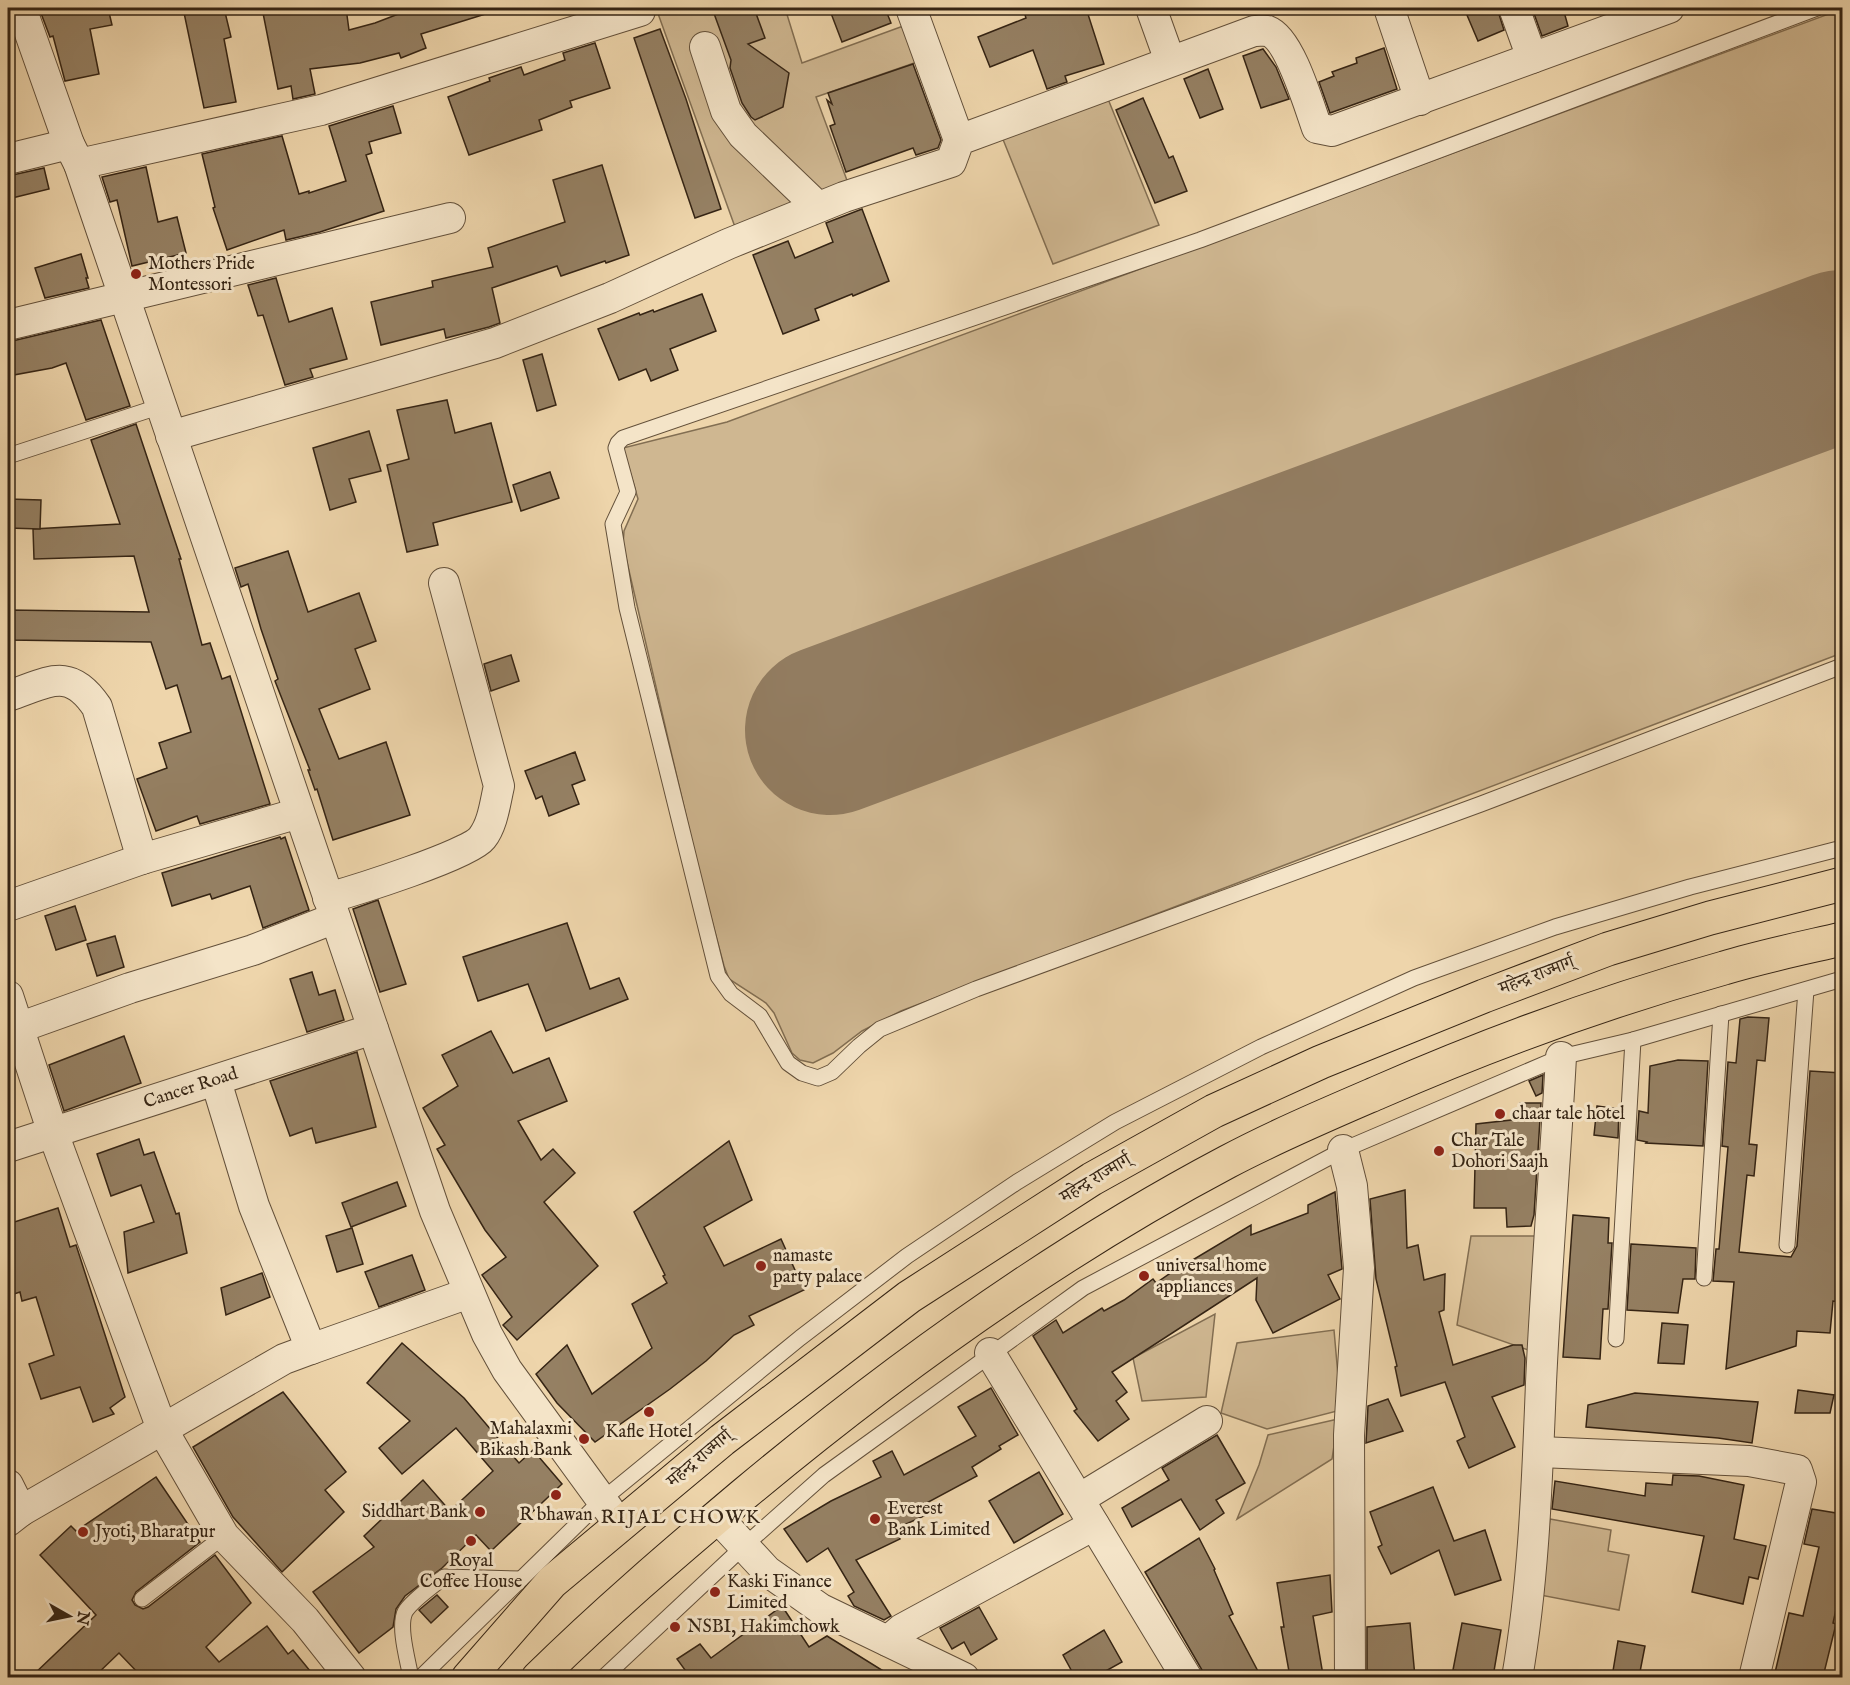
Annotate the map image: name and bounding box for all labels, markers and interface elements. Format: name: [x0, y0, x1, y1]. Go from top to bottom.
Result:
place label: Mothers Pride Montessori: [148, 253, 255, 297]
marker: Mothers Pride Montessori: [129, 267, 143, 281]
street label: महेन्द्र राज्मार्ग्: [1495, 950, 1580, 1001]
street label: Cancer Road: [141, 1062, 241, 1114]
place label: chaar tale hotel: [1512, 1103, 1625, 1126]
marker: chaar tale hotel: [1493, 1107, 1507, 1121]
place label: Char Tale Dohori Saajh: [1451, 1130, 1549, 1174]
marker: Char Tale Dohori Saajh: [1432, 1144, 1446, 1158]
street label: महेन्द्र राज्मार्ग्: [1055, 1148, 1138, 1210]
place label: namaste party palace: [773, 1245, 862, 1289]
place label: universal home appliances: [1156, 1255, 1267, 1299]
marker: namaste party palace: [754, 1259, 768, 1273]
marker: universal home appliances: [1137, 1269, 1151, 1283]
marker: Kafle Hotel: [642, 1405, 656, 1419]
place label: Mahalaxmi Bikash Bank: [479, 1418, 572, 1462]
place label: Kafle Hotel: [606, 1421, 693, 1444]
street label: महेन्द्र राज्मार्ग्: [662, 1423, 739, 1494]
marker: Mahalaxmi Bikash Bank: [577, 1432, 591, 1446]
marker: R bhawan: [549, 1488, 563, 1502]
place label: Everest Bank Limited: [887, 1498, 991, 1542]
place label: Siddhart Bank: [362, 1501, 468, 1524]
place label: R bhawan: [519, 1504, 593, 1527]
marker: Siddhart Bank: [473, 1505, 487, 1519]
district label: RIJAL CHOWK: [600, 1505, 762, 1530]
marker: Everest Bank Limited: [868, 1512, 882, 1526]
place label: Jyoti, Bharatpur: [93, 1521, 216, 1544]
marker: Jyoti, Bharatpur: [76, 1525, 90, 1539]
marker: Royal Coffee House: [464, 1534, 478, 1548]
place label: Royal Coffee House: [420, 1550, 522, 1594]
place label: Kaski Finance Limited: [727, 1571, 832, 1615]
marker: Kaski Finance Limited: [708, 1585, 722, 1599]
north arrow: [39, 1586, 99, 1646]
text: N: [71, 1609, 93, 1627]
place label: NSBI, Hakimchowk: [687, 1616, 840, 1639]
marker: NSBI, Hakimchowk: [668, 1620, 682, 1634]

